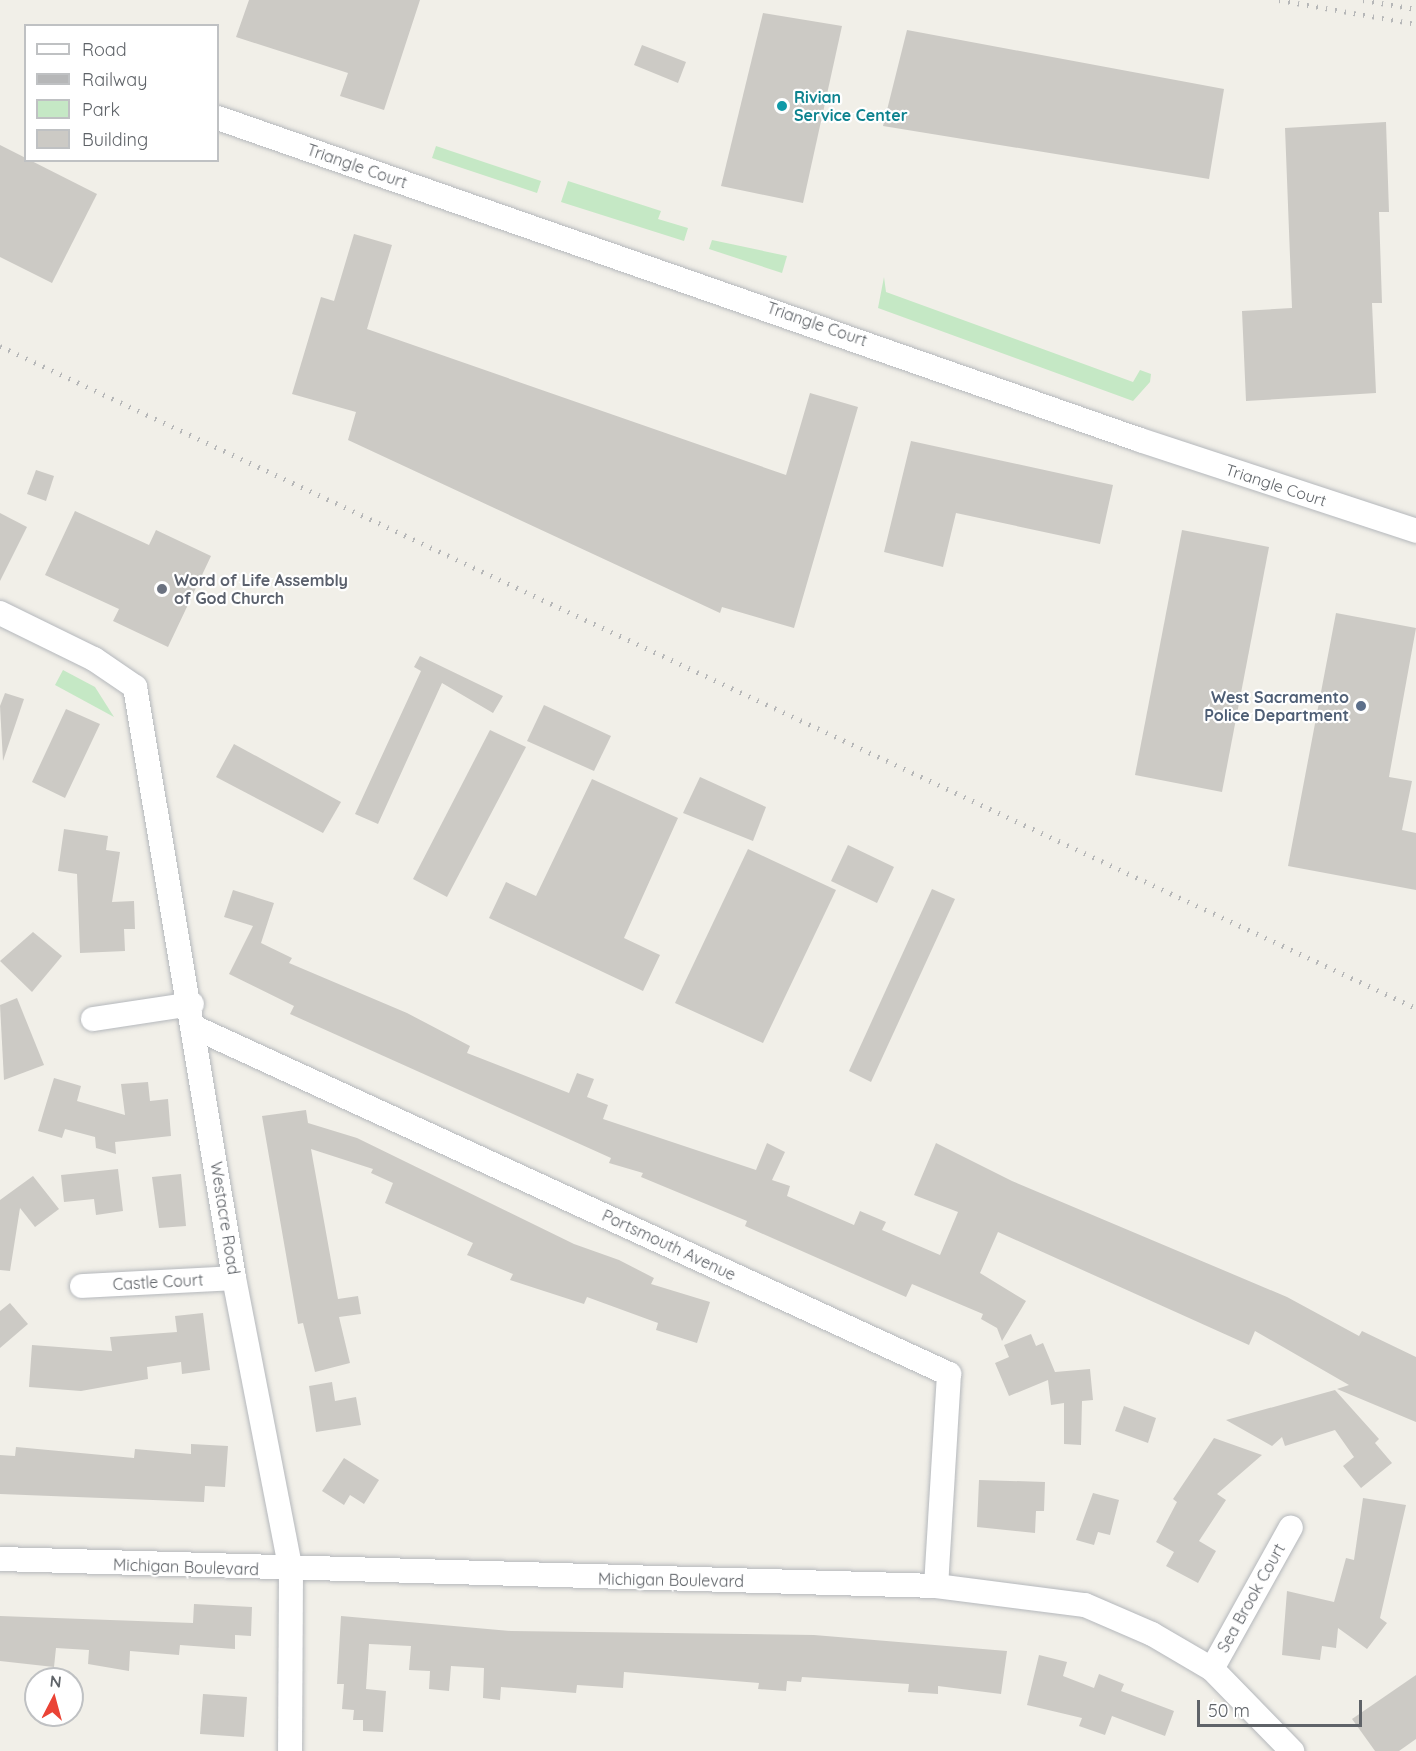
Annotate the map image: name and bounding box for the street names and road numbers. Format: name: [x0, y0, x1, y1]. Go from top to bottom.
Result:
street label: Triangle Court: [304, 140, 410, 192]
street label: Triangle Court: [764, 298, 870, 350]
street label: Triangle Court: [1223, 460, 1329, 510]
street label: Westacre Road: [207, 1160, 243, 1276]
street label: Portsmouth Avenue: [599, 1206, 739, 1284]
street label: Castle Court: [112, 1270, 204, 1294]
street label: Sea Brook Court: [1213, 1540, 1289, 1656]
street label: Michigan Boulevard: [113, 1555, 259, 1579]
street label: Michigan Boulevard: [598, 1569, 744, 1591]

